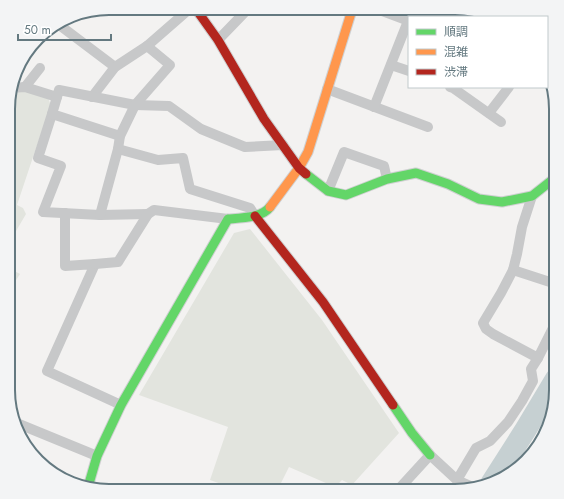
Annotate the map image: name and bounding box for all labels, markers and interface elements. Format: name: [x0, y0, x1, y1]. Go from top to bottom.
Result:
scale bar: [18, 16, 111, 42]
legend: [408, 16, 548, 88]
text: 50 m: [24, 21, 51, 39]
text: 順調: [444, 23, 468, 41]
text: 混雑: [444, 43, 468, 61]
text: 渋滞: [444, 63, 468, 81]

